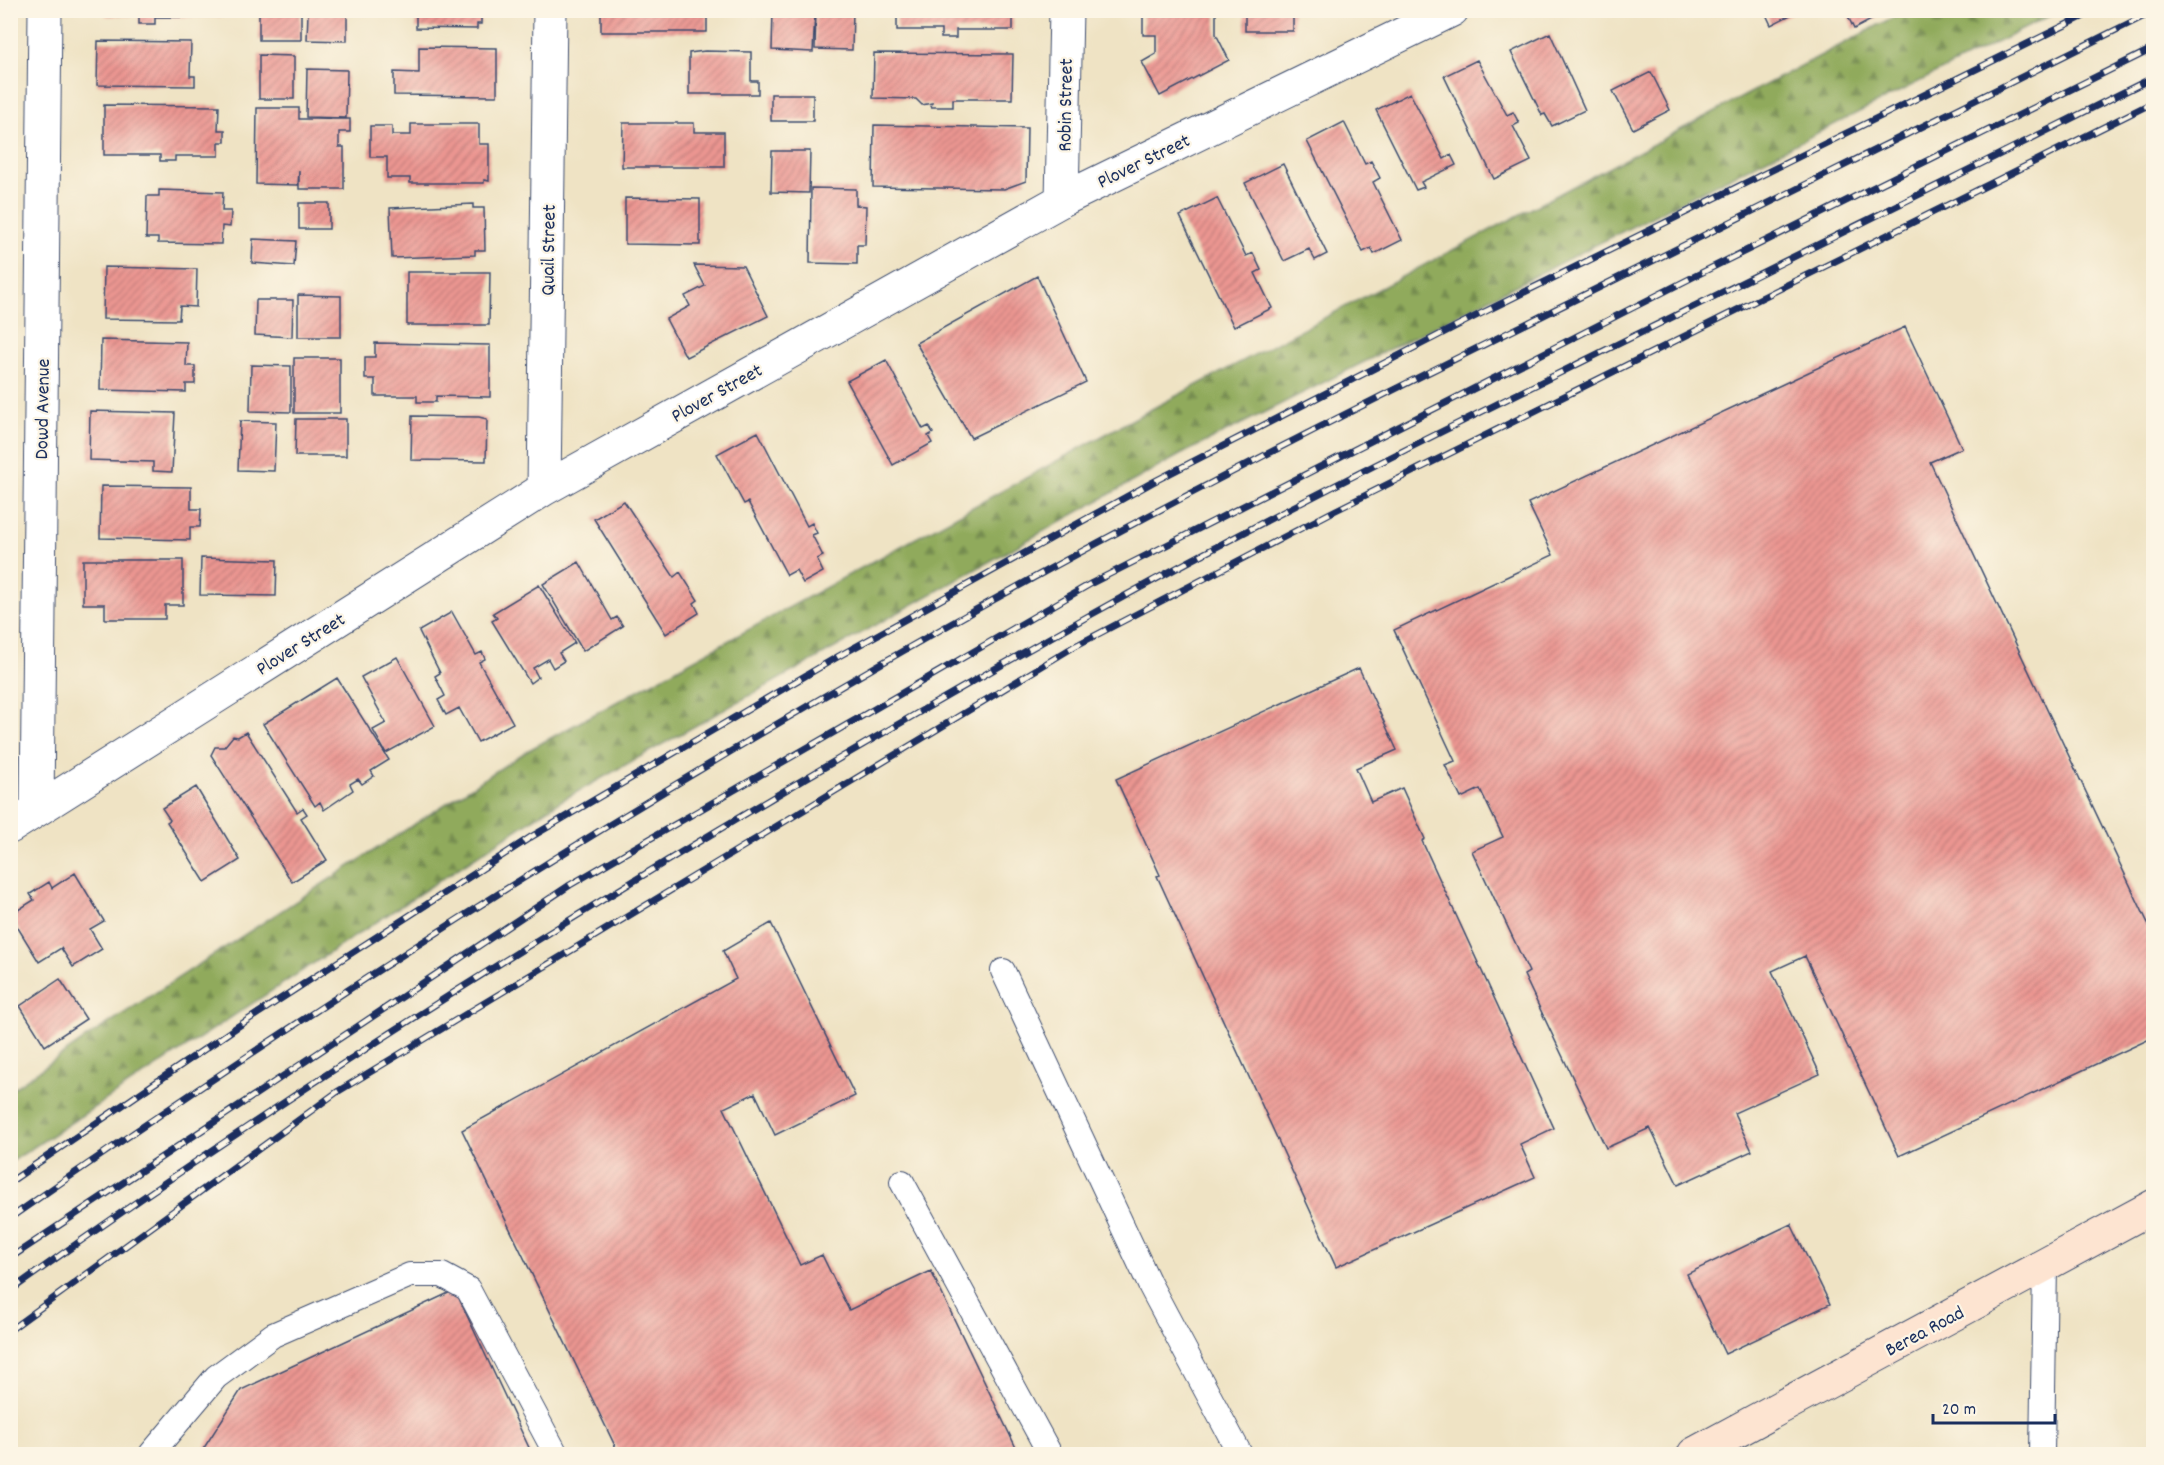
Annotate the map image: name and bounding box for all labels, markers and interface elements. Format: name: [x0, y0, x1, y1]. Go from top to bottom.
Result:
street label: Robin Street: [1052, 58, 1082, 152]
street label: Plover Street: [1093, 128, 1196, 197]
street label: Quail Street: [535, 204, 565, 296]
street label: Dowd Avenue: [29, 358, 59, 460]
street label: Plover Street: [667, 358, 768, 431]
street label: Plover Street: [252, 607, 352, 684]
street label: Berea Road: [1881, 1300, 1970, 1365]
scale bar: [1933, 1387, 2054, 1425]
text: 20 m: [1942, 1398, 1976, 1423]

